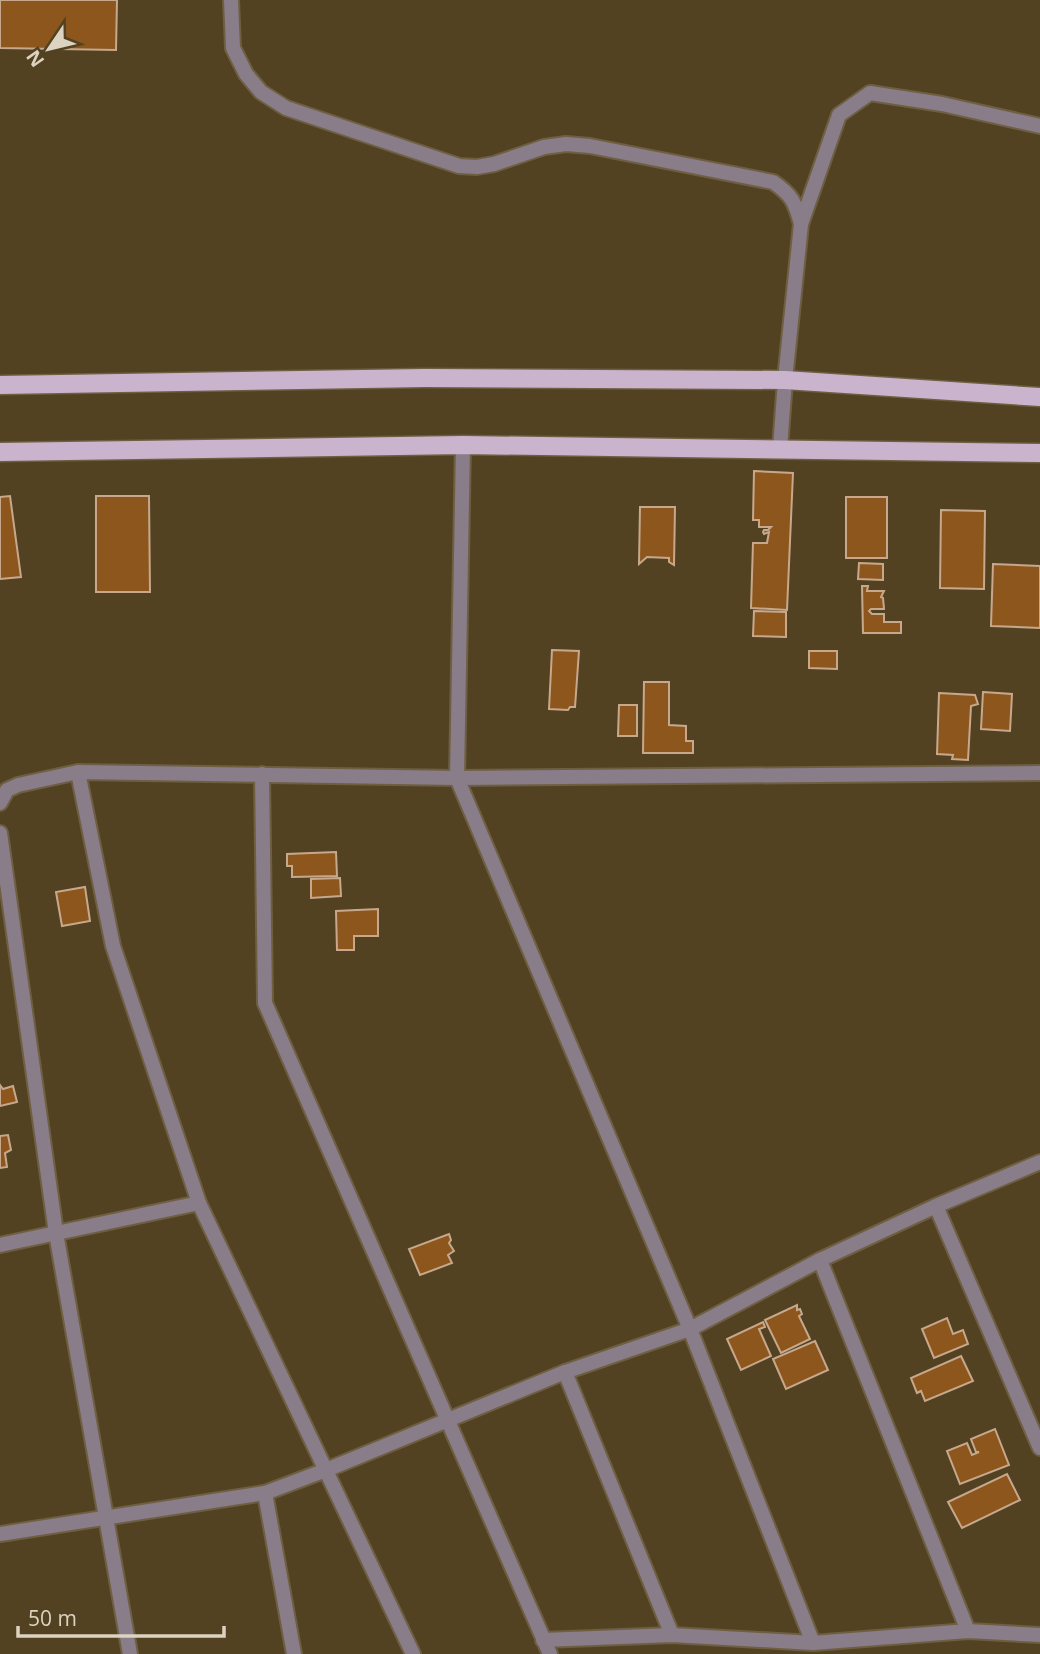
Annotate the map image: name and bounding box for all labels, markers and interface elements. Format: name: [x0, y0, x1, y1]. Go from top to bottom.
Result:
north arrow: [14, 14, 84, 84]
text: N: [20, 45, 50, 73]
scale bar: [18, 1594, 224, 1638]
text: 50 m: [28, 1604, 77, 1632]

